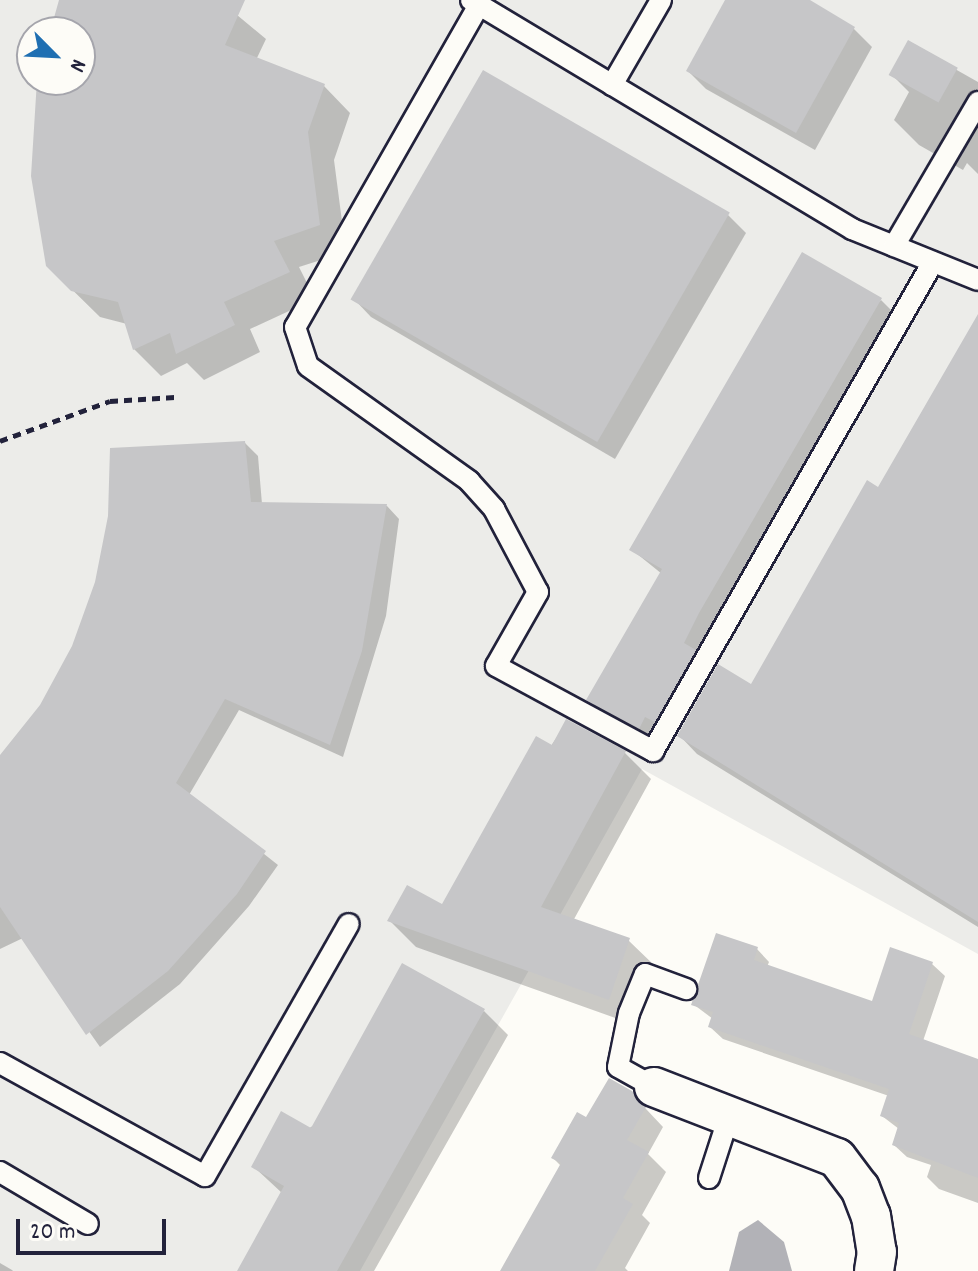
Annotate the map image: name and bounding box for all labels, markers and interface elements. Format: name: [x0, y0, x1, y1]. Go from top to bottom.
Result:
north arrow: [16, 16, 96, 96]
text: N: [60, 54, 93, 76]
scale bar: [20, 1203, 170, 1253]
text: 20 m: [30, 1216, 76, 1250]

